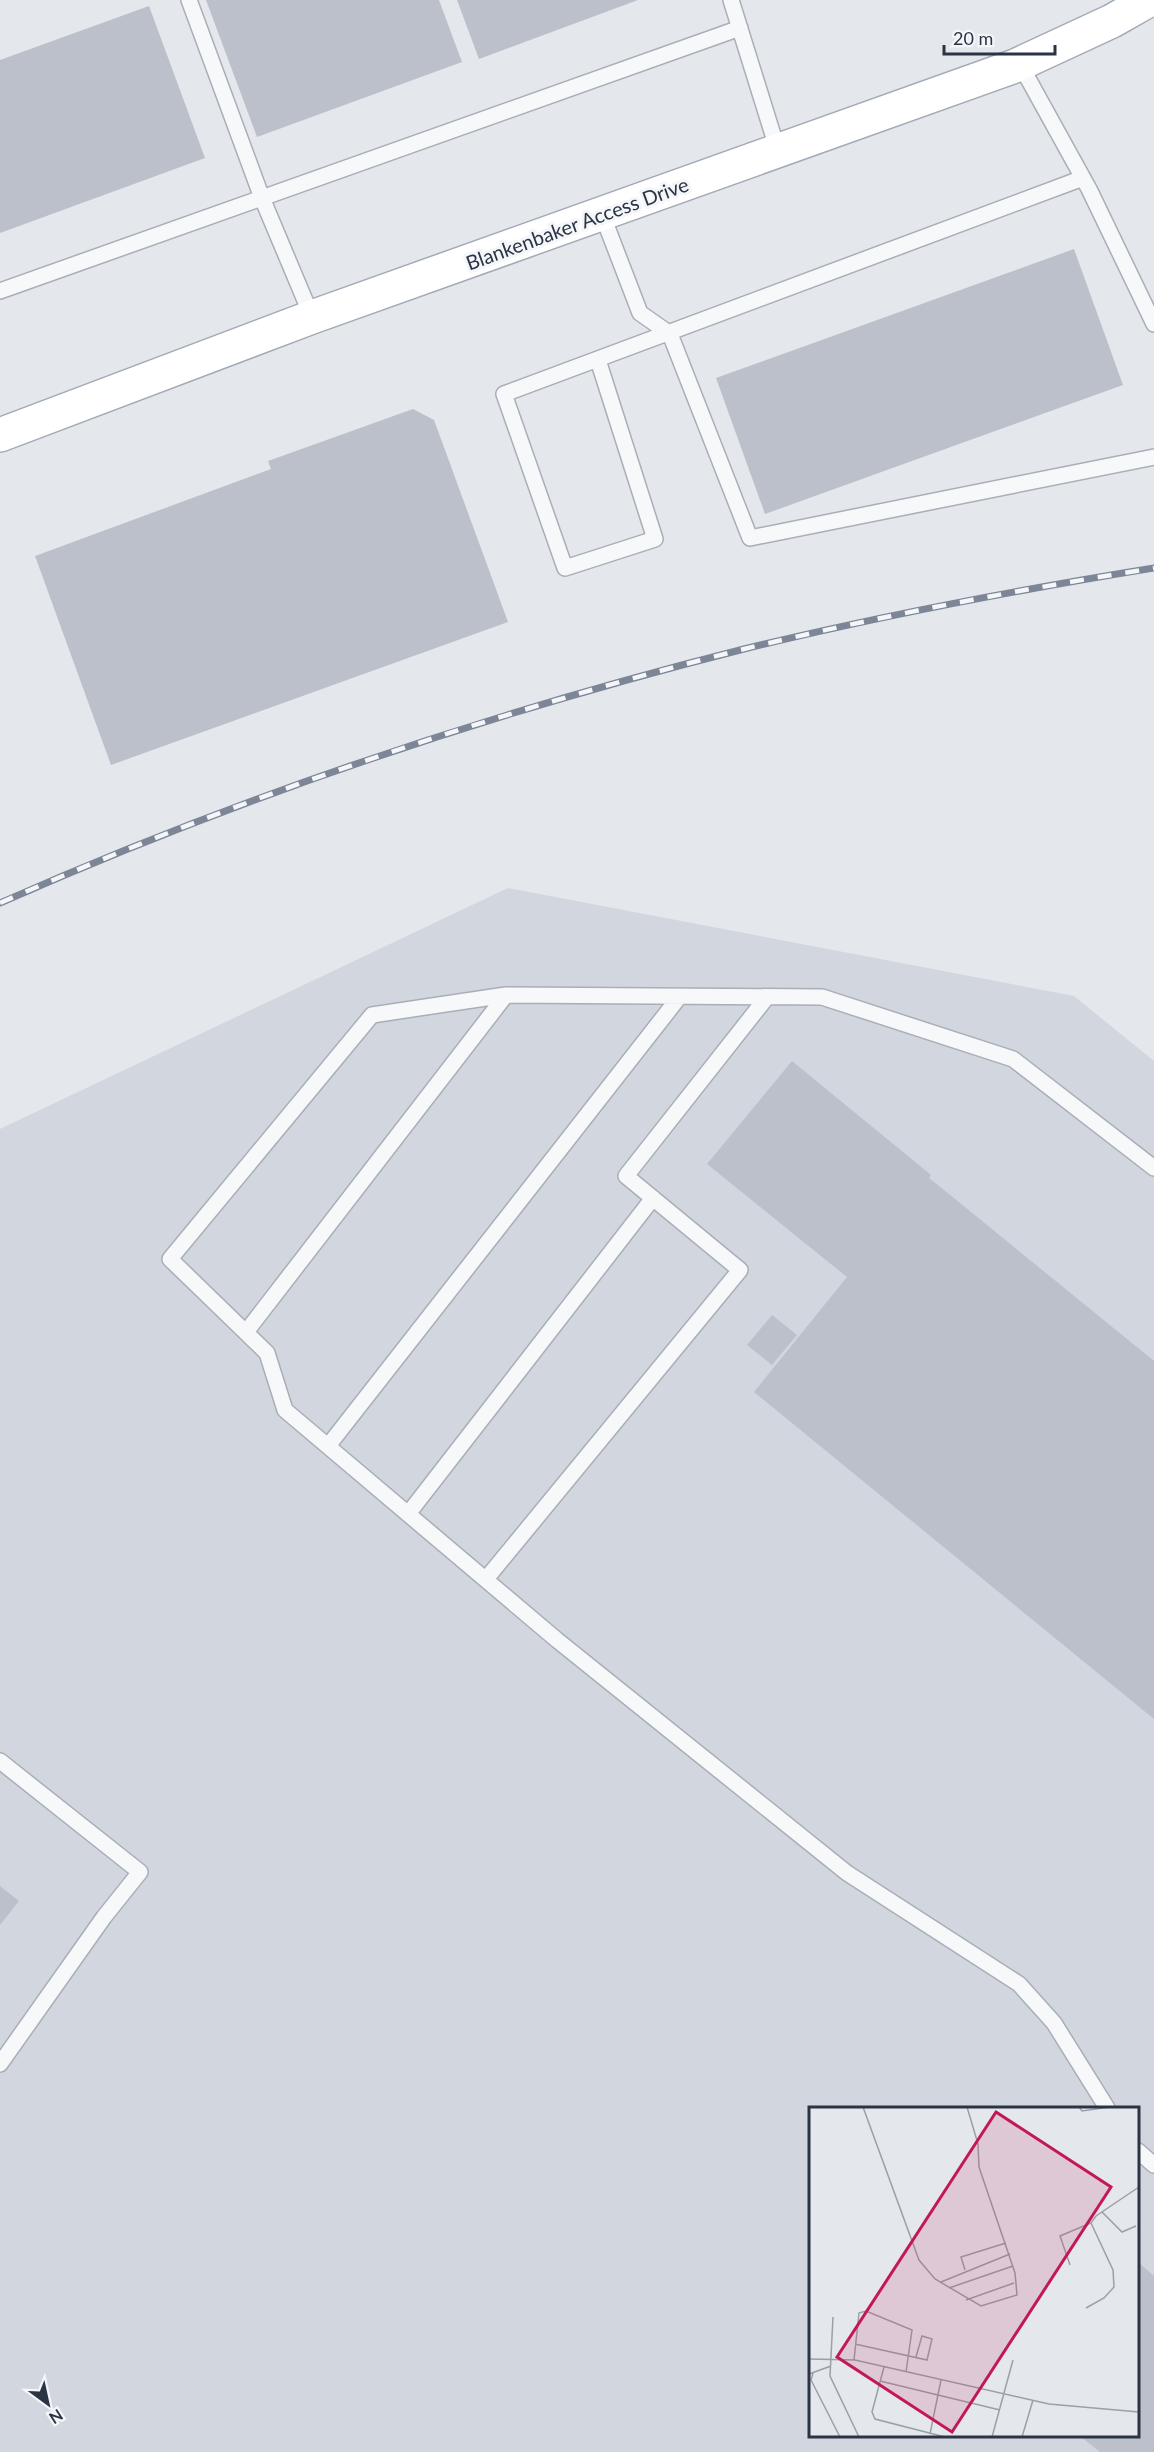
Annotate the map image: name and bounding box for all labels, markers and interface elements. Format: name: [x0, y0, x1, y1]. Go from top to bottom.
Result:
scale bar: [944, 18, 1055, 56]
text: 20 m: [953, 27, 993, 49]
street label: Blankenbaker Access Drive: [462, 172, 692, 274]
inset map: [809, 2107, 1139, 2437]
north arrow: [18, 2374, 78, 2434]
text: N: [46, 2406, 67, 2428]

